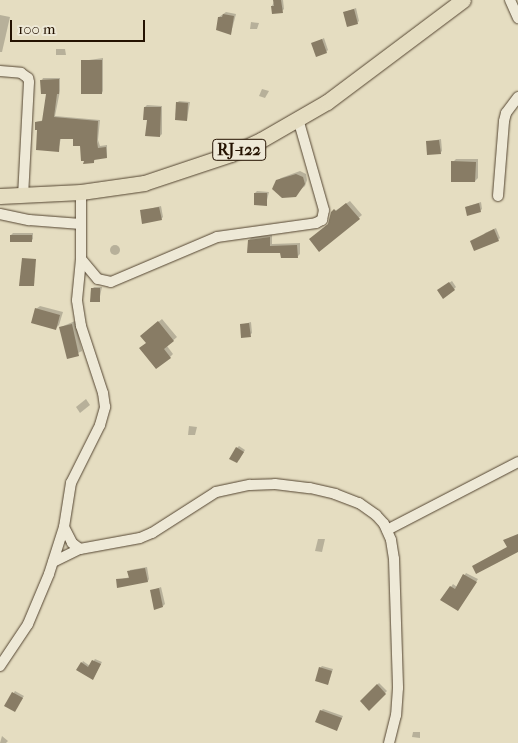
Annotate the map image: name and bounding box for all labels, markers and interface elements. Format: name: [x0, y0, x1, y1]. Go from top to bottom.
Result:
scale bar: [12, 10, 148, 42]
text: 100 m: [18, 20, 56, 38]
road number: RJ-122: [212, 136, 266, 164]

